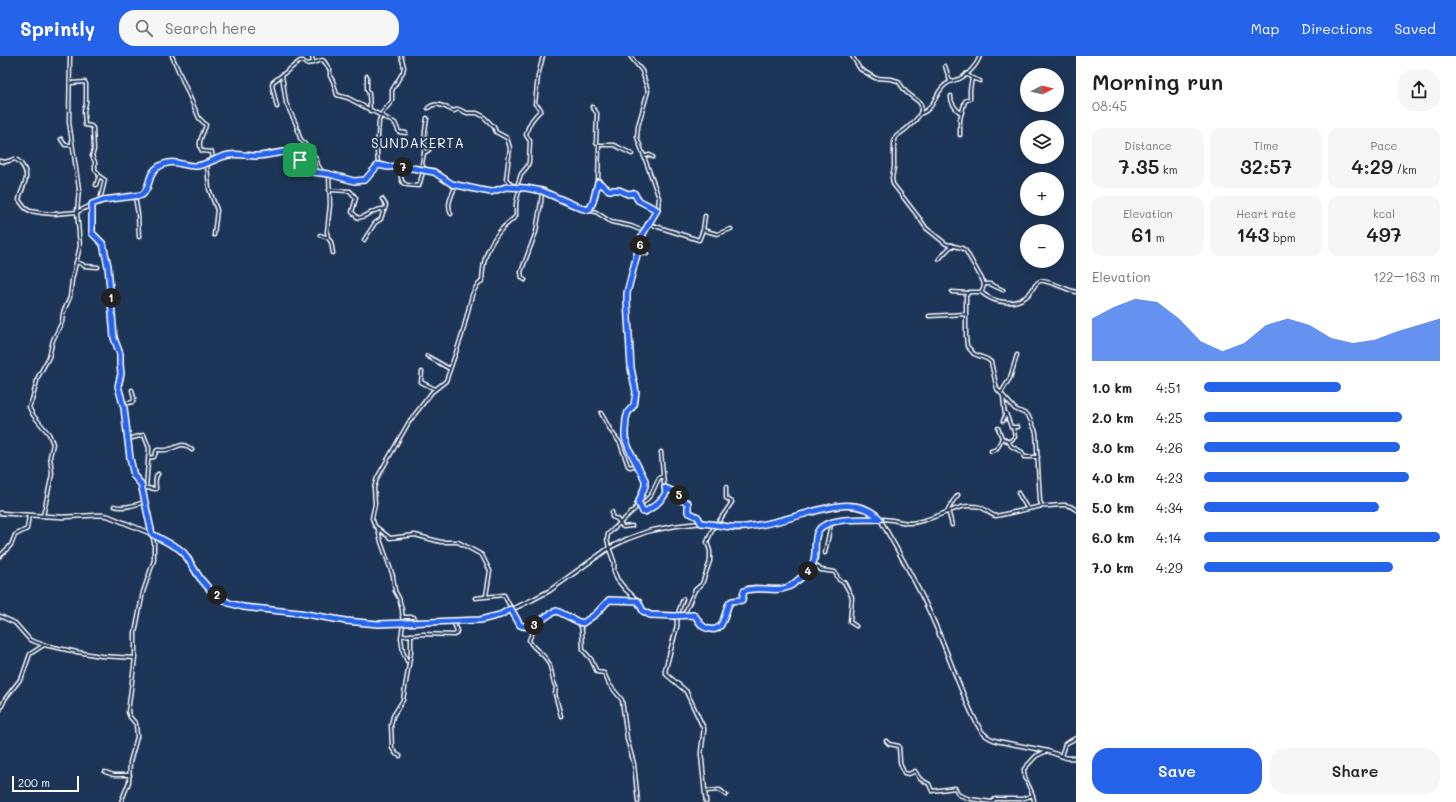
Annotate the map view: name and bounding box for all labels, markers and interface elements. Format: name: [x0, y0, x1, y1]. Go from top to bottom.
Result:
search box: [119, 10, 399, 46]
text: Sprintly: [20, 16, 95, 41]
icon: search: [133, 17, 155, 39]
text: Search here: [165, 18, 256, 38]
text: Map: [1251, 19, 1279, 38]
text: Directions: [1301, 19, 1372, 38]
text: Saved: [1394, 19, 1436, 38]
text: Morning run: [1092, 67, 1223, 96]
north arrow: [1020, 68, 1064, 112]
map controls: [1020, 68, 1064, 268]
button: share: [1398, 69, 1440, 111]
text: 08:45: [1092, 97, 1127, 114]
button: layers: [1020, 120, 1064, 164]
district label: SUNDAKERTA: [371, 134, 465, 151]
text: Distance: [1124, 138, 1172, 153]
text: Time: [1253, 138, 1279, 153]
text: Pace: [1371, 138, 1397, 153]
pin: [283, 143, 317, 177]
icon: arrive: [289, 149, 311, 171]
text: 7.35: [1119, 153, 1159, 179]
text: 32:57: [1240, 153, 1292, 179]
text: 4:29: [1351, 153, 1393, 179]
pin: 7: [393, 157, 413, 177]
text: 7: [400, 159, 406, 174]
text: km: [1159, 162, 1177, 177]
text: /km: [1393, 162, 1417, 177]
button: +: [1020, 172, 1064, 216]
text: Elevation: [1123, 206, 1173, 221]
text: Heart rate: [1236, 206, 1296, 221]
text: kcal: [1373, 206, 1395, 221]
text: 61: [1131, 221, 1152, 247]
text: 143: [1236, 221, 1270, 247]
text: 497: [1366, 221, 1402, 247]
button: −: [1020, 224, 1064, 268]
text: m: [1152, 230, 1165, 245]
text: bpm: [1270, 230, 1296, 245]
pin: 6: [630, 235, 650, 255]
text: 6: [637, 237, 643, 252]
text: Elevation: [1092, 268, 1150, 285]
text: 122–163 m: [1373, 268, 1440, 285]
pin: 1: [101, 288, 121, 308]
text: 1: [109, 290, 113, 305]
text: 1.0 km: [1092, 379, 1132, 396]
text: 4:51: [1156, 379, 1181, 396]
text: 2.0 km: [1092, 409, 1134, 426]
text: 4:25: [1156, 409, 1182, 426]
text: 3.0 km: [1092, 439, 1134, 456]
text: 4:26: [1156, 439, 1183, 456]
text: 4.0 km: [1092, 469, 1135, 486]
text: 4:23: [1156, 469, 1183, 486]
pin: 5: [669, 485, 689, 505]
text: 5: [676, 487, 682, 502]
text: 5.0 km: [1092, 499, 1134, 516]
text: 4:34: [1156, 499, 1183, 516]
text: 6.0 km: [1092, 529, 1134, 546]
text: 4:14: [1156, 529, 1181, 546]
text: 7.0 km: [1092, 559, 1134, 576]
text: 4:29: [1156, 559, 1183, 576]
pin: 4: [798, 561, 818, 581]
text: 4: [805, 563, 811, 578]
pin: 2: [207, 585, 227, 605]
text: 2: [214, 587, 220, 602]
pin: 3: [524, 615, 544, 635]
text: 3: [531, 617, 537, 632]
button: Save: [1092, 748, 1262, 794]
button: Share: [1270, 748, 1440, 794]
scale bar: [12, 774, 79, 793]
text: 200 m: [18, 775, 50, 790]

